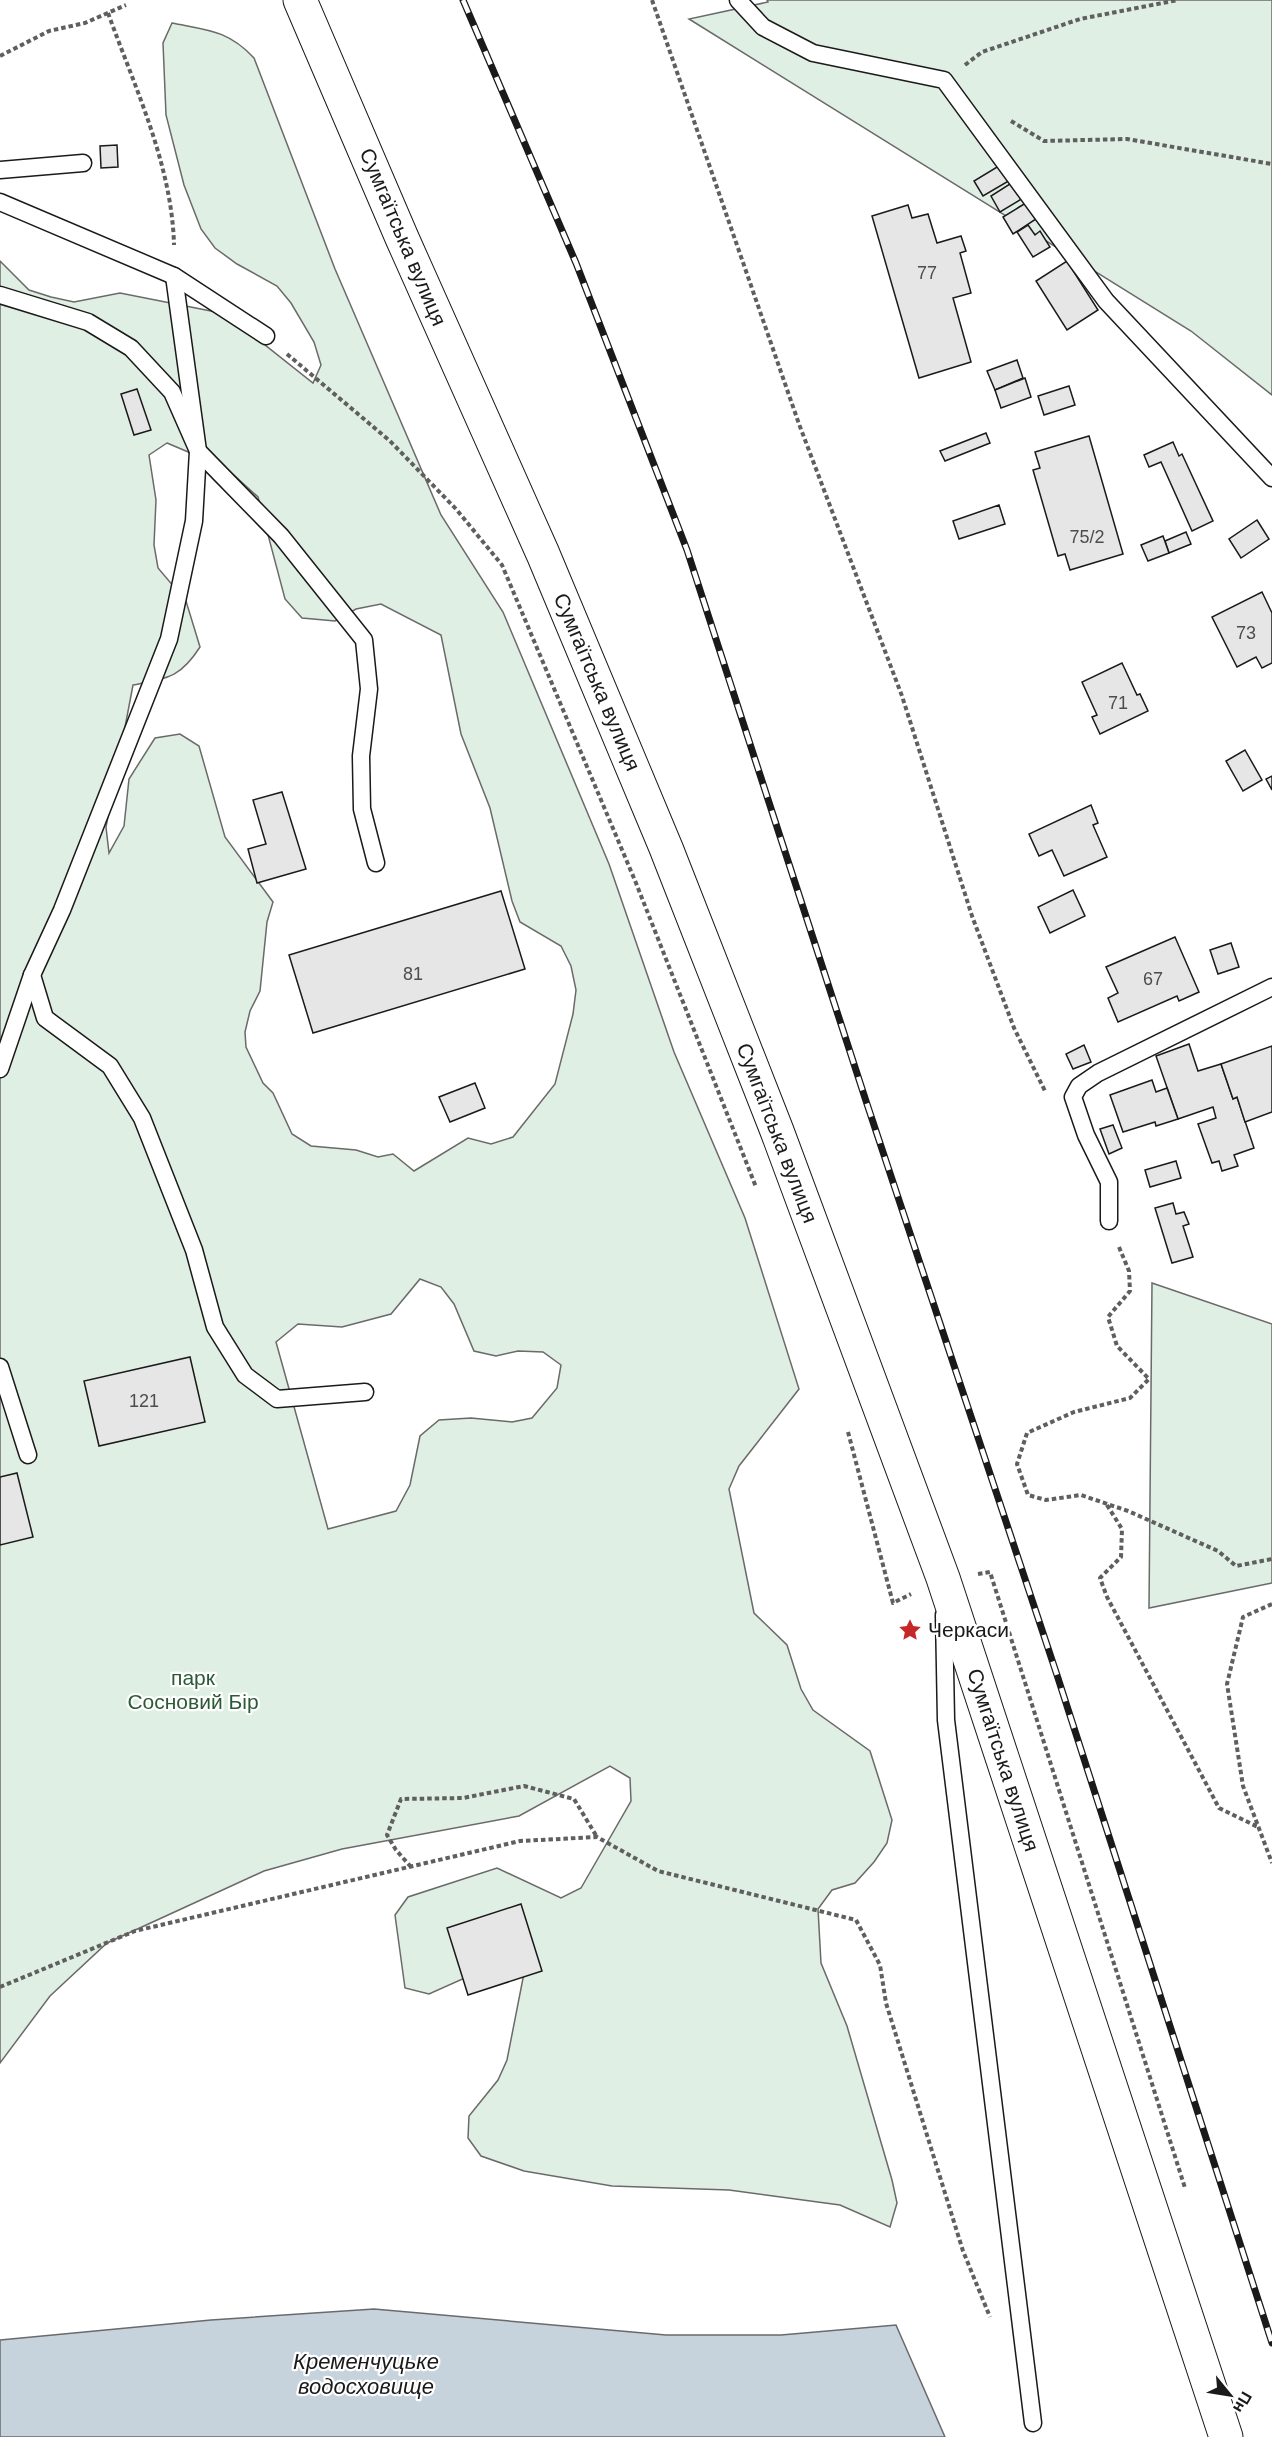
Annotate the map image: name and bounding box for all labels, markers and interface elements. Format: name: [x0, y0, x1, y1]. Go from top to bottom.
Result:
street label: Сумгаїтська вулиця: [356, 145, 451, 329]
house number: 77: [917, 263, 937, 283]
house number: 75/2: [1069, 527, 1105, 547]
street label: Сумгаїтська вулиця: [550, 590, 645, 774]
house number: 73: [1236, 623, 1256, 643]
house number: 71: [1108, 693, 1128, 713]
house number: 81: [403, 964, 423, 984]
house number: 67: [1143, 969, 1163, 989]
street label: Сумгаїтська вулиця: [733, 1040, 822, 1226]
house number: 121: [129, 1391, 159, 1411]
place icon: Черкаси: [897, 1617, 923, 1643]
place label: Черкаси: [928, 1618, 1009, 1641]
park label: парк Сосновий Бір: [127, 1666, 259, 1713]
street label: Сумгаїтська вулиця: [963, 1666, 1044, 1854]
water label: Кременчуцьке водосховище: [293, 2349, 439, 2399]
north arrow: [1200, 2365, 1260, 2425]
text: Пн: [1230, 2389, 1255, 2416]

